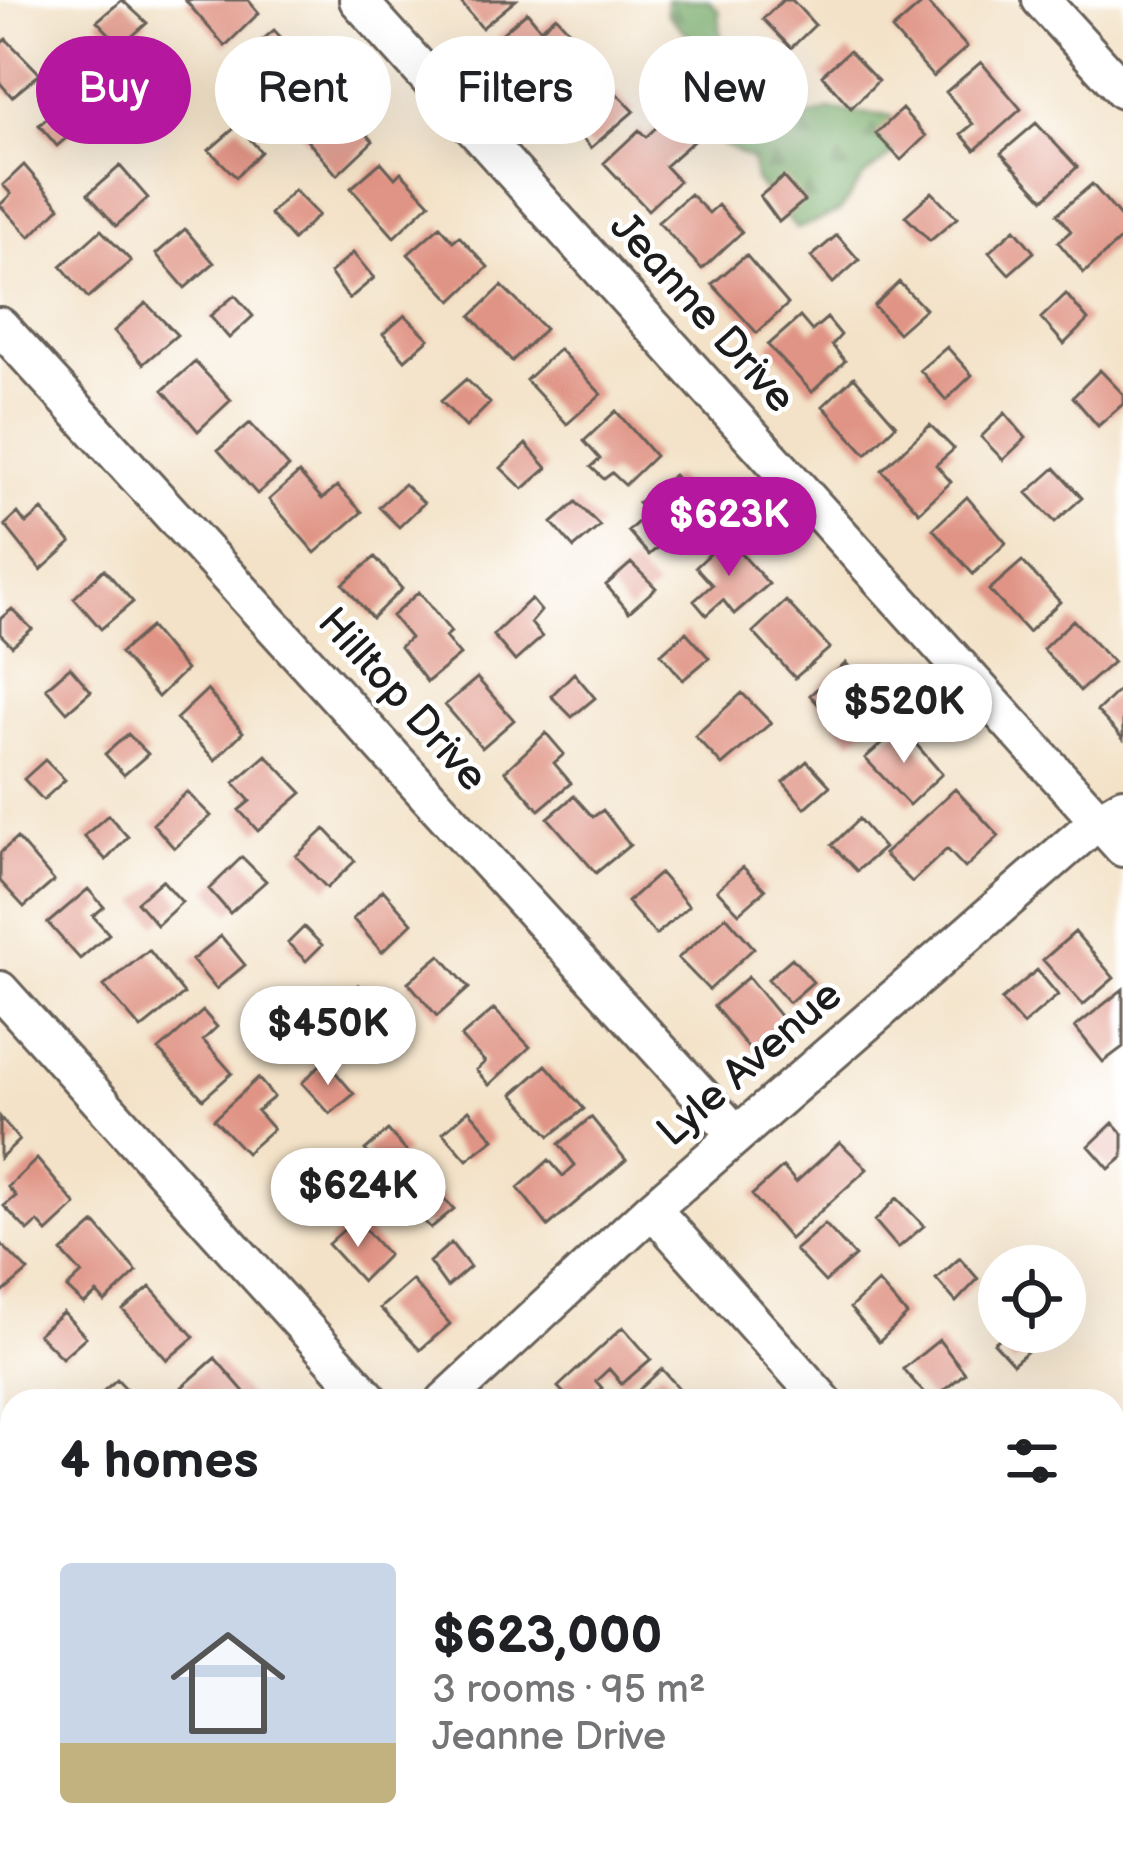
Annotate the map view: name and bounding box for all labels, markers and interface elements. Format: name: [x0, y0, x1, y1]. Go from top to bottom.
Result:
chip: Buy: [36, 36, 191, 144]
chip: Rent: [215, 36, 391, 144]
chip: Filters: [415, 36, 615, 144]
chip: New: [639, 36, 808, 144]
street label: Jeanne Drive: [599, 202, 805, 424]
pin: $623K: [645, 477, 813, 579]
text: $623K: [668, 492, 790, 539]
street label: Hilltop Drive: [306, 598, 498, 802]
pin: $520K: [820, 664, 988, 766]
text: $520K: [843, 679, 965, 726]
street label: Lyle Avenue: [647, 970, 853, 1158]
pin: $450K: [244, 986, 412, 1088]
text: $450K: [267, 1001, 389, 1048]
pin: $624K: [274, 1148, 442, 1250]
text: $624K: [298, 1163, 418, 1210]
map controls: [978, 1245, 1086, 1353]
button: locate: [978, 1245, 1086, 1353]
icon: filters: [999, 1428, 1065, 1494]
text: 4 homes: [60, 1431, 259, 1492]
text: $623,000: [432, 1606, 662, 1667]
icon: home: [156, 1611, 300, 1755]
text: 3 rooms · 95 m²: [432, 1667, 706, 1714]
text: Jeanne Drive: [432, 1714, 666, 1761]

